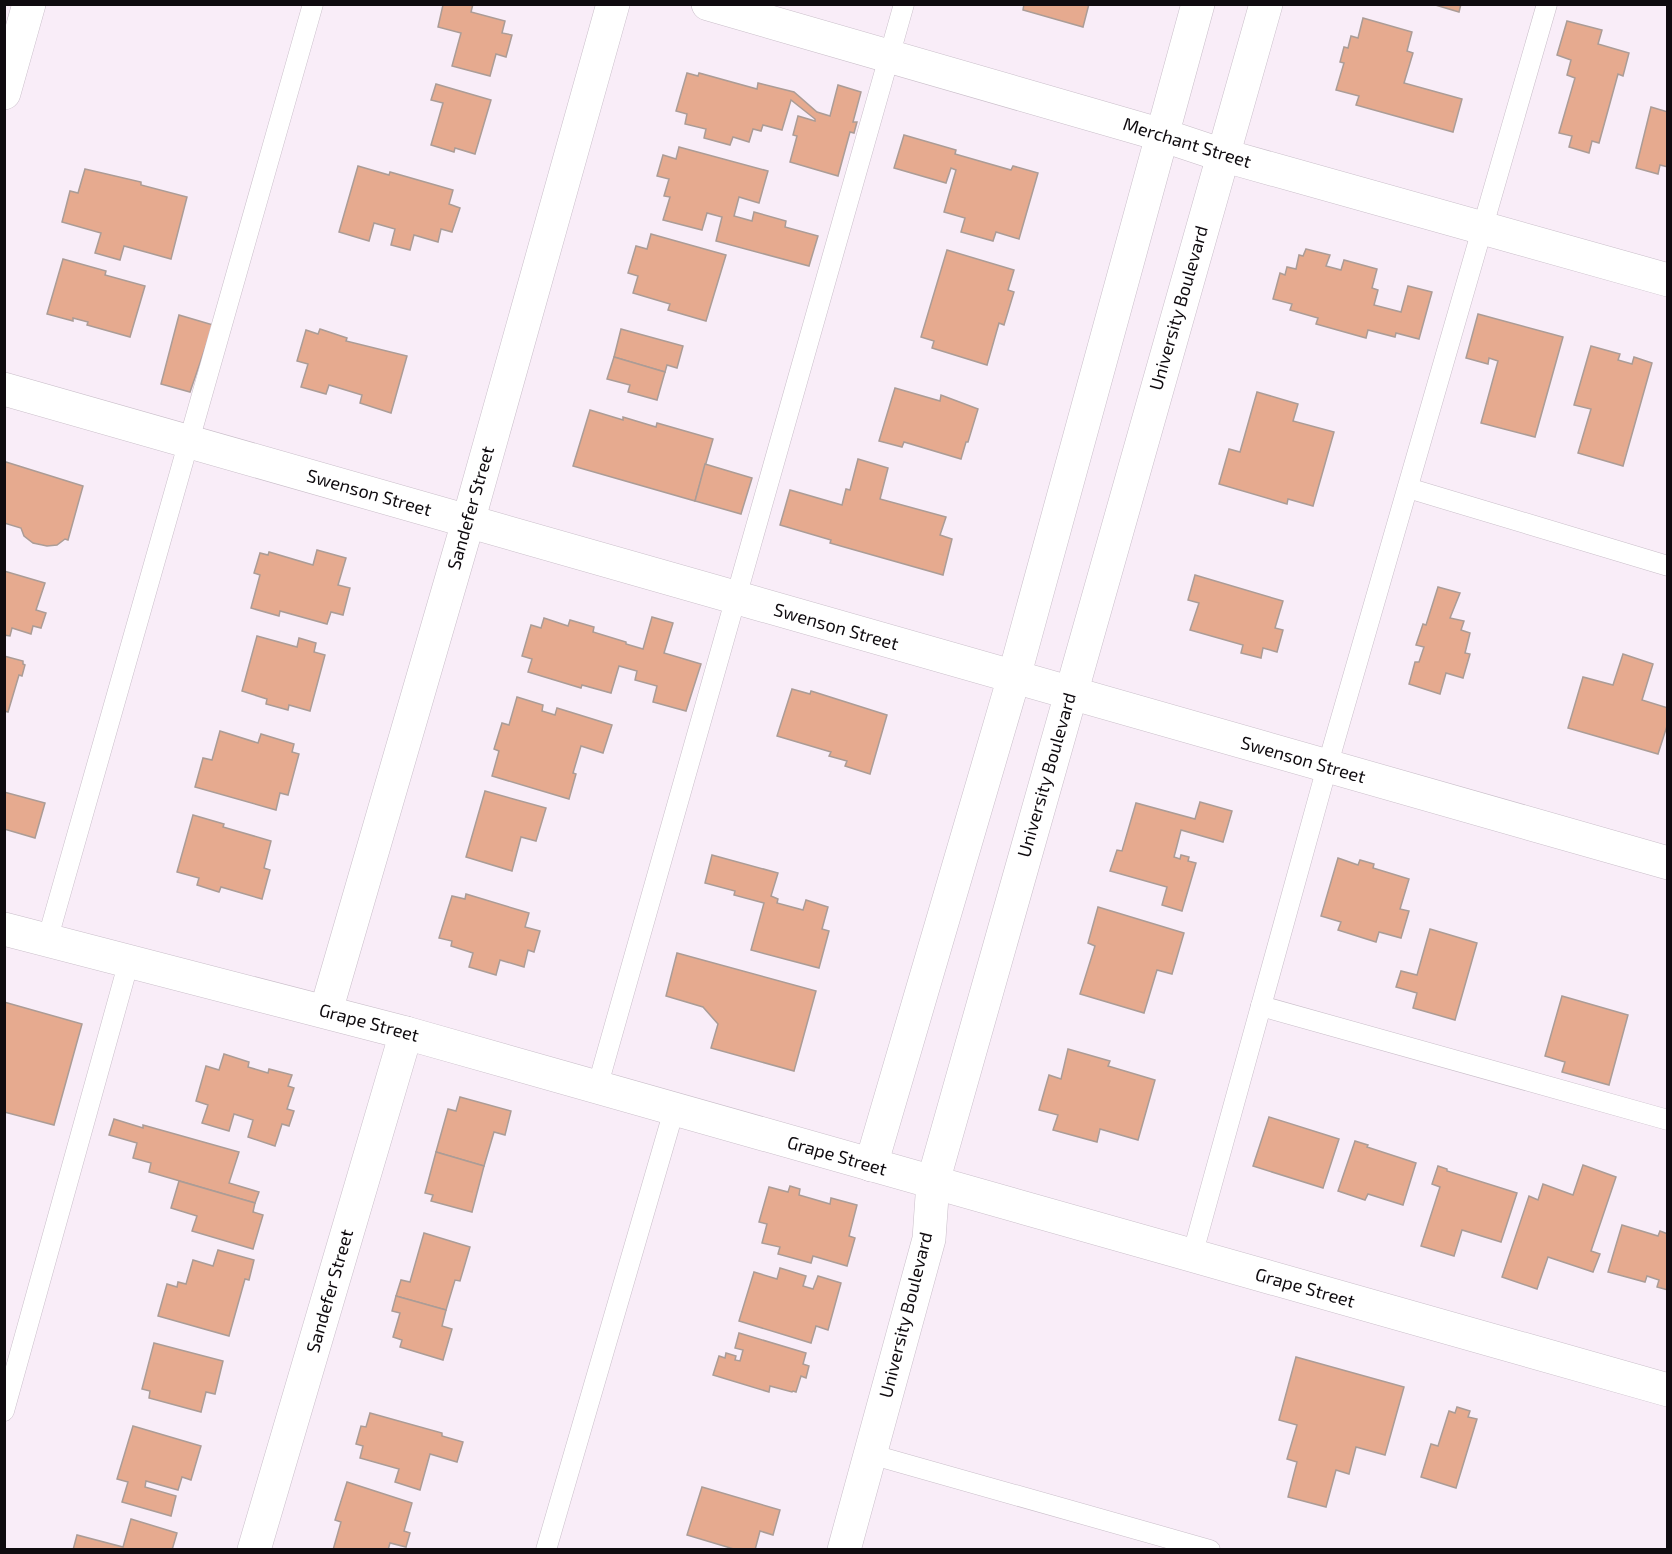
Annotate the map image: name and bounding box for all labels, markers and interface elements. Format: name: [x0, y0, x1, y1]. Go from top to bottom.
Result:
street label: Merchant Street: [1121, 112, 1254, 172]
street label: University Boulevard: [1144, 223, 1212, 393]
street label: Sandefer Street: [442, 443, 498, 572]
street label: Swenson Street: [304, 464, 434, 520]
street label: Swenson Street: [771, 598, 901, 654]
street label: University Boulevard: [1012, 690, 1080, 860]
street label: Swenson Street: [1238, 731, 1368, 787]
street label: Grape Street: [317, 998, 422, 1046]
street label: Grape Street: [785, 1130, 890, 1180]
street label: Sandefer Street: [301, 1226, 357, 1355]
street label: University Boulevard: [874, 1230, 936, 1400]
street label: Grape Street: [1253, 1262, 1358, 1312]

